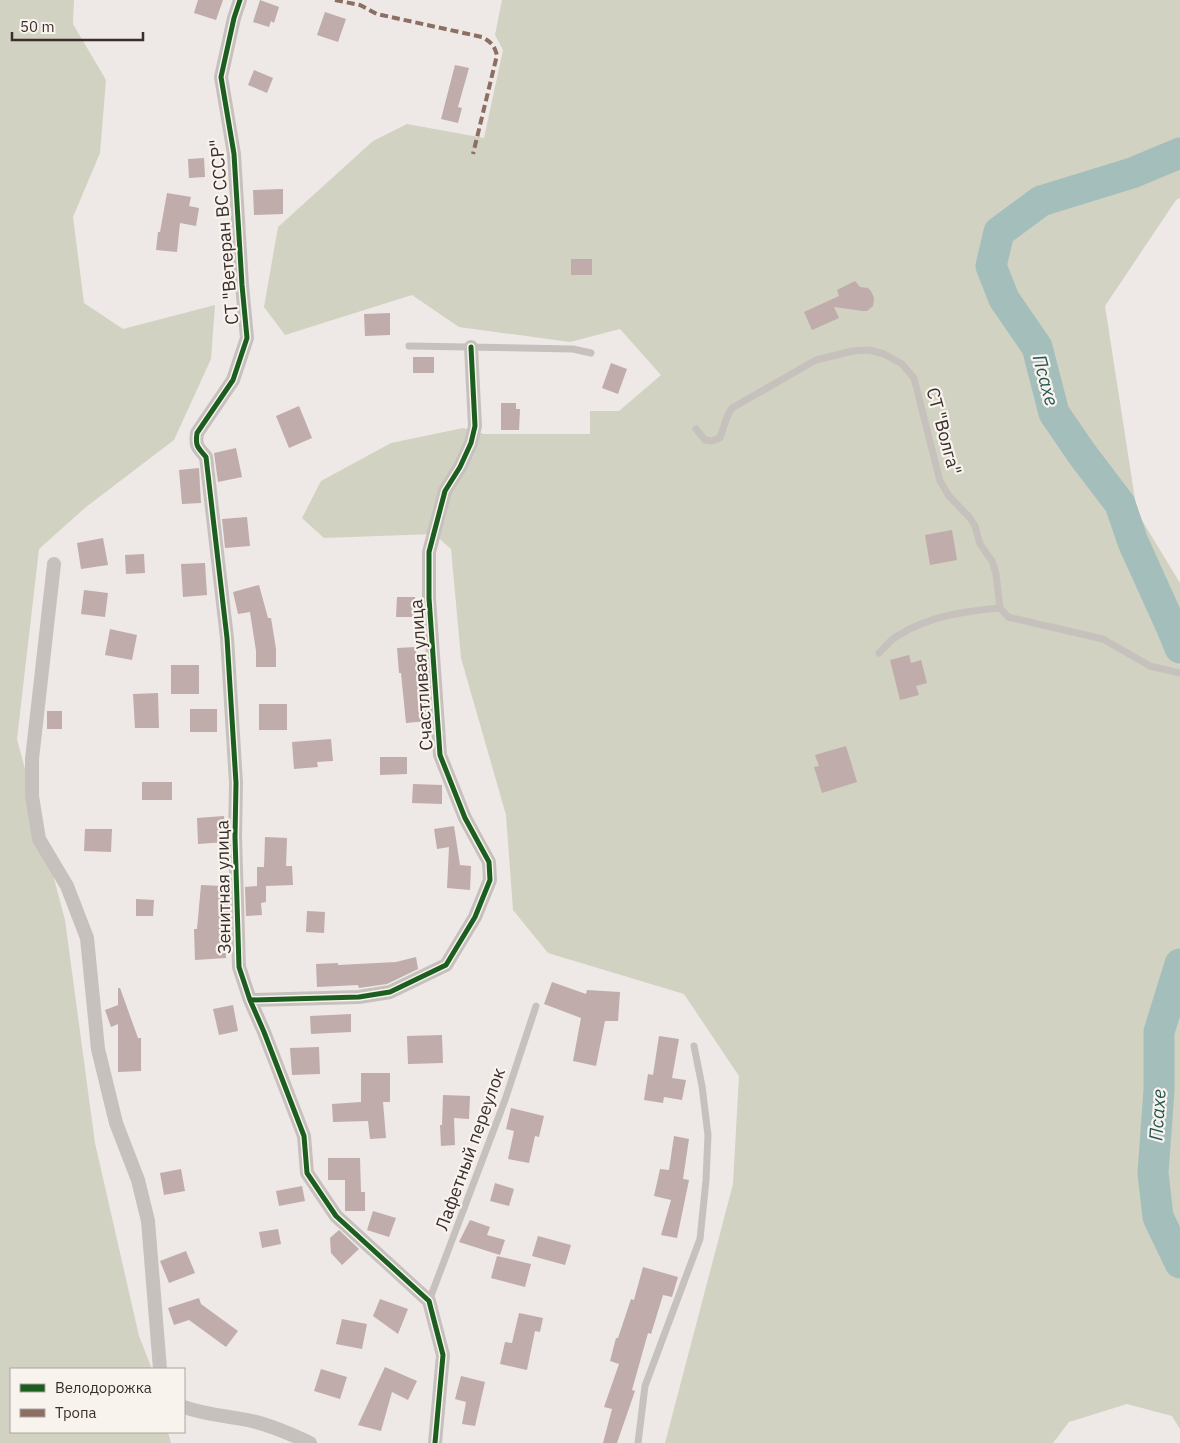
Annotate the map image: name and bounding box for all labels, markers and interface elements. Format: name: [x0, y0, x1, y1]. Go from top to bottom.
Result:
scale bar: [12, 10, 144, 42]
text: 50 m: [20, 17, 55, 36]
street label: СТ "Ветеран ВС СССР": [204, 138, 244, 326]
water label: Псахе: [1028, 352, 1064, 408]
street label: СТ "Волга": [921, 385, 967, 477]
street label: Счастливая улица: [404, 598, 438, 751]
street label: Зенитная улица: [210, 819, 236, 954]
street label: Лафетный переулок: [430, 1064, 510, 1233]
water label: Псахе: [1143, 1088, 1171, 1142]
legend: [10, 1368, 185, 1433]
text: Велодорожка: [55, 1378, 152, 1397]
text: Тропа: [55, 1403, 97, 1422]

